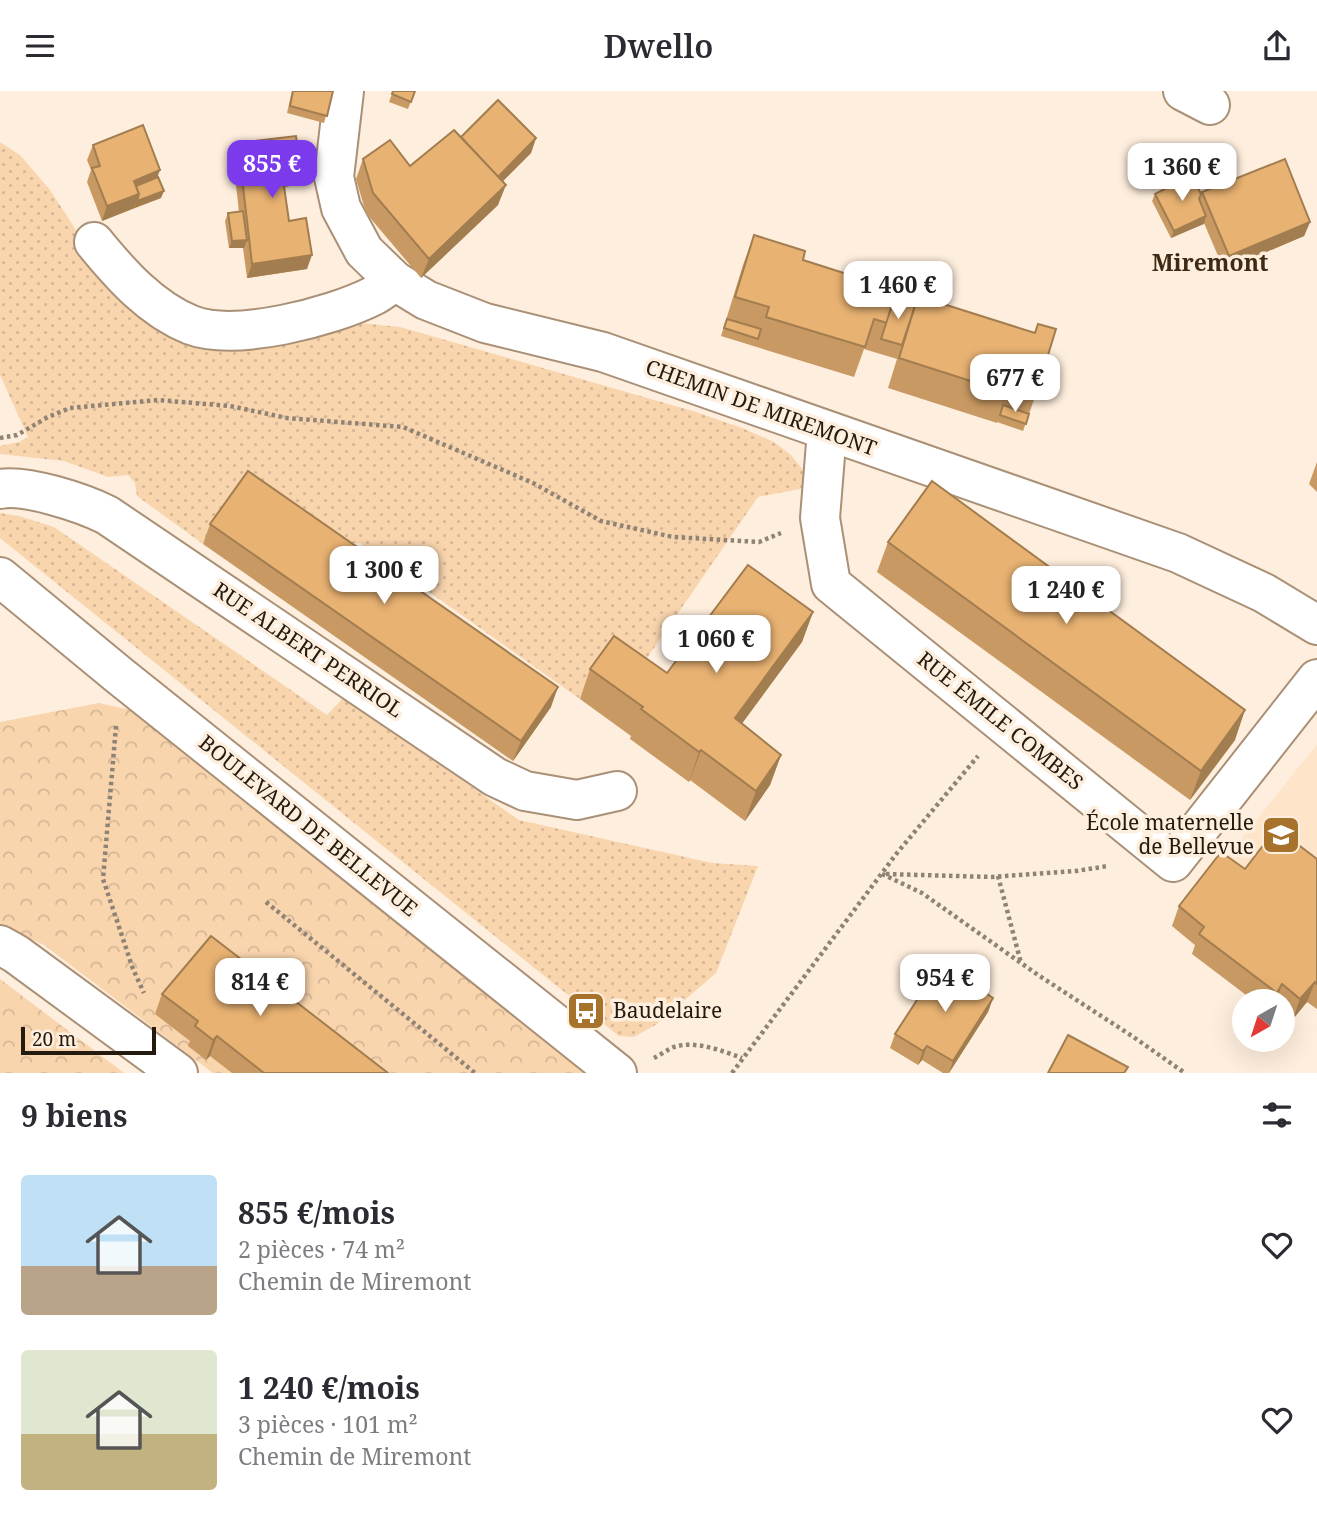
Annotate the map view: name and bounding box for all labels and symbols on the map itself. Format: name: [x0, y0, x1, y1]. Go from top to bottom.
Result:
pin: 855 €: [223, 141, 321, 200]
pin: 1 360 €: [1117, 143, 1247, 203]
district label: Miremont: [1152, 246, 1268, 278]
pin: 1 460 €: [833, 261, 963, 321]
street label: CHEMIN DE MIREMONT: [642, 352, 881, 462]
pin: 677 €: [966, 355, 1064, 414]
pin: 1 300 €: [319, 547, 449, 606]
pin: 1 240 €: [1001, 567, 1131, 626]
street label: RUE ALBERT PERRIOL: [208, 575, 409, 723]
pin: 1 060 €: [651, 615, 781, 675]
street label: RUE ÉMILE COMBES: [912, 645, 1089, 796]
street label: BOULEVARD DE BELLEVUE: [193, 728, 424, 922]
place label: École maternelle de Bellevue: [1086, 808, 1254, 860]
school or university icon: École maternelle de Bellevue: [1260, 814, 1302, 856]
pin: 954 €: [896, 955, 994, 1014]
pin: 814 €: [211, 958, 309, 1018]
north arrow: [1232, 989, 1295, 1052]
bus stop icon: Baudelaire: [565, 990, 607, 1032]
place label: Baudelaire: [613, 996, 722, 1024]
scale bar: [21, 1024, 156, 1056]

